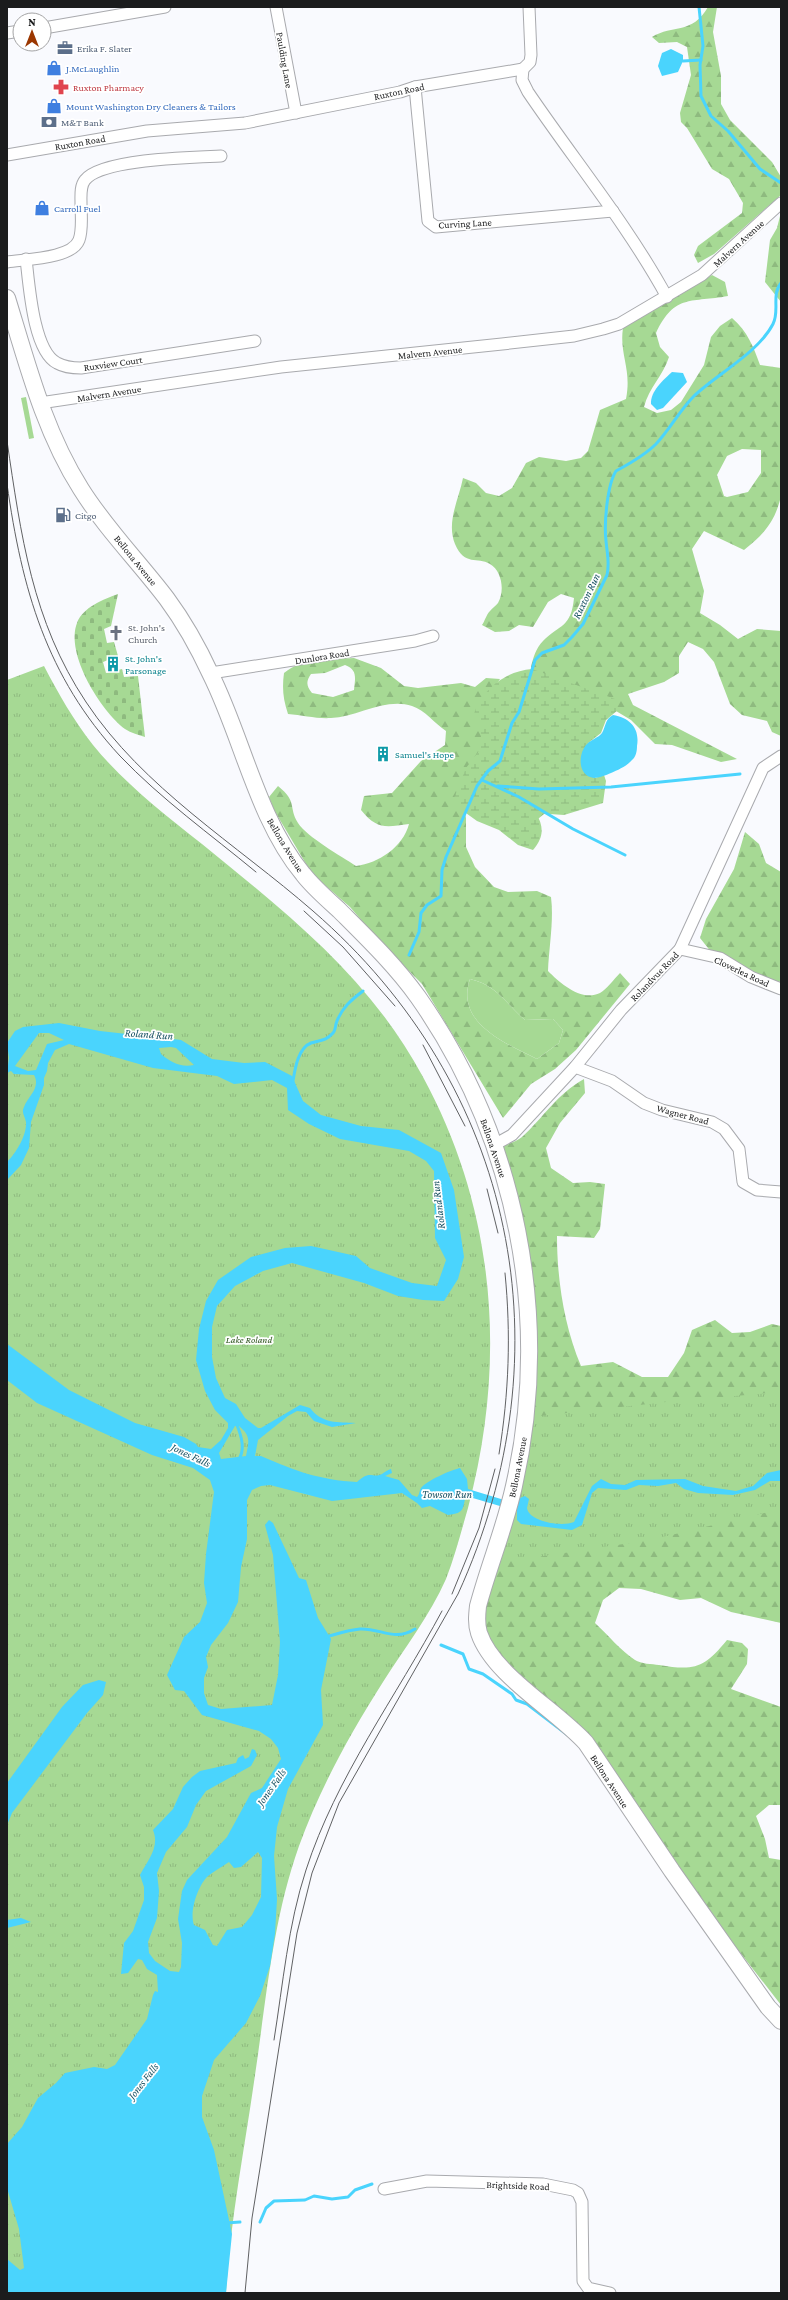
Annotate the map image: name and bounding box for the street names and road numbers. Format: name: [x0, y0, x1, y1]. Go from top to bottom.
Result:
street label: Paulding Lane: [274, 31, 295, 90]
street label: Ruxton Road: [373, 81, 426, 102]
street label: Ruxton Road: [54, 133, 107, 152]
street label: Curving Lane: [438, 217, 493, 230]
street label: Malvern Avenue: [711, 217, 767, 269]
street label: Malvern Avenue: [397, 344, 463, 361]
street label: Ruxview Court: [83, 354, 144, 373]
street label: Malvern Avenue: [76, 383, 142, 404]
street label: Bellona Avenue: [112, 533, 160, 588]
street label: Dunlora Road: [294, 647, 351, 666]
street label: Bellona Avenue: [265, 816, 306, 875]
street label: Rolandvue Road: [628, 949, 681, 1003]
street label: Cloverlea Road: [712, 954, 772, 989]
street label: Wagner Road: [656, 1102, 711, 1127]
street label: Bellona Avenue: [478, 1117, 509, 1180]
street label: Bellona Avenue: [506, 1435, 529, 1498]
street label: Bellona Avenue: [588, 1753, 631, 1811]
street label: Brightside Road: [486, 2179, 551, 2192]

